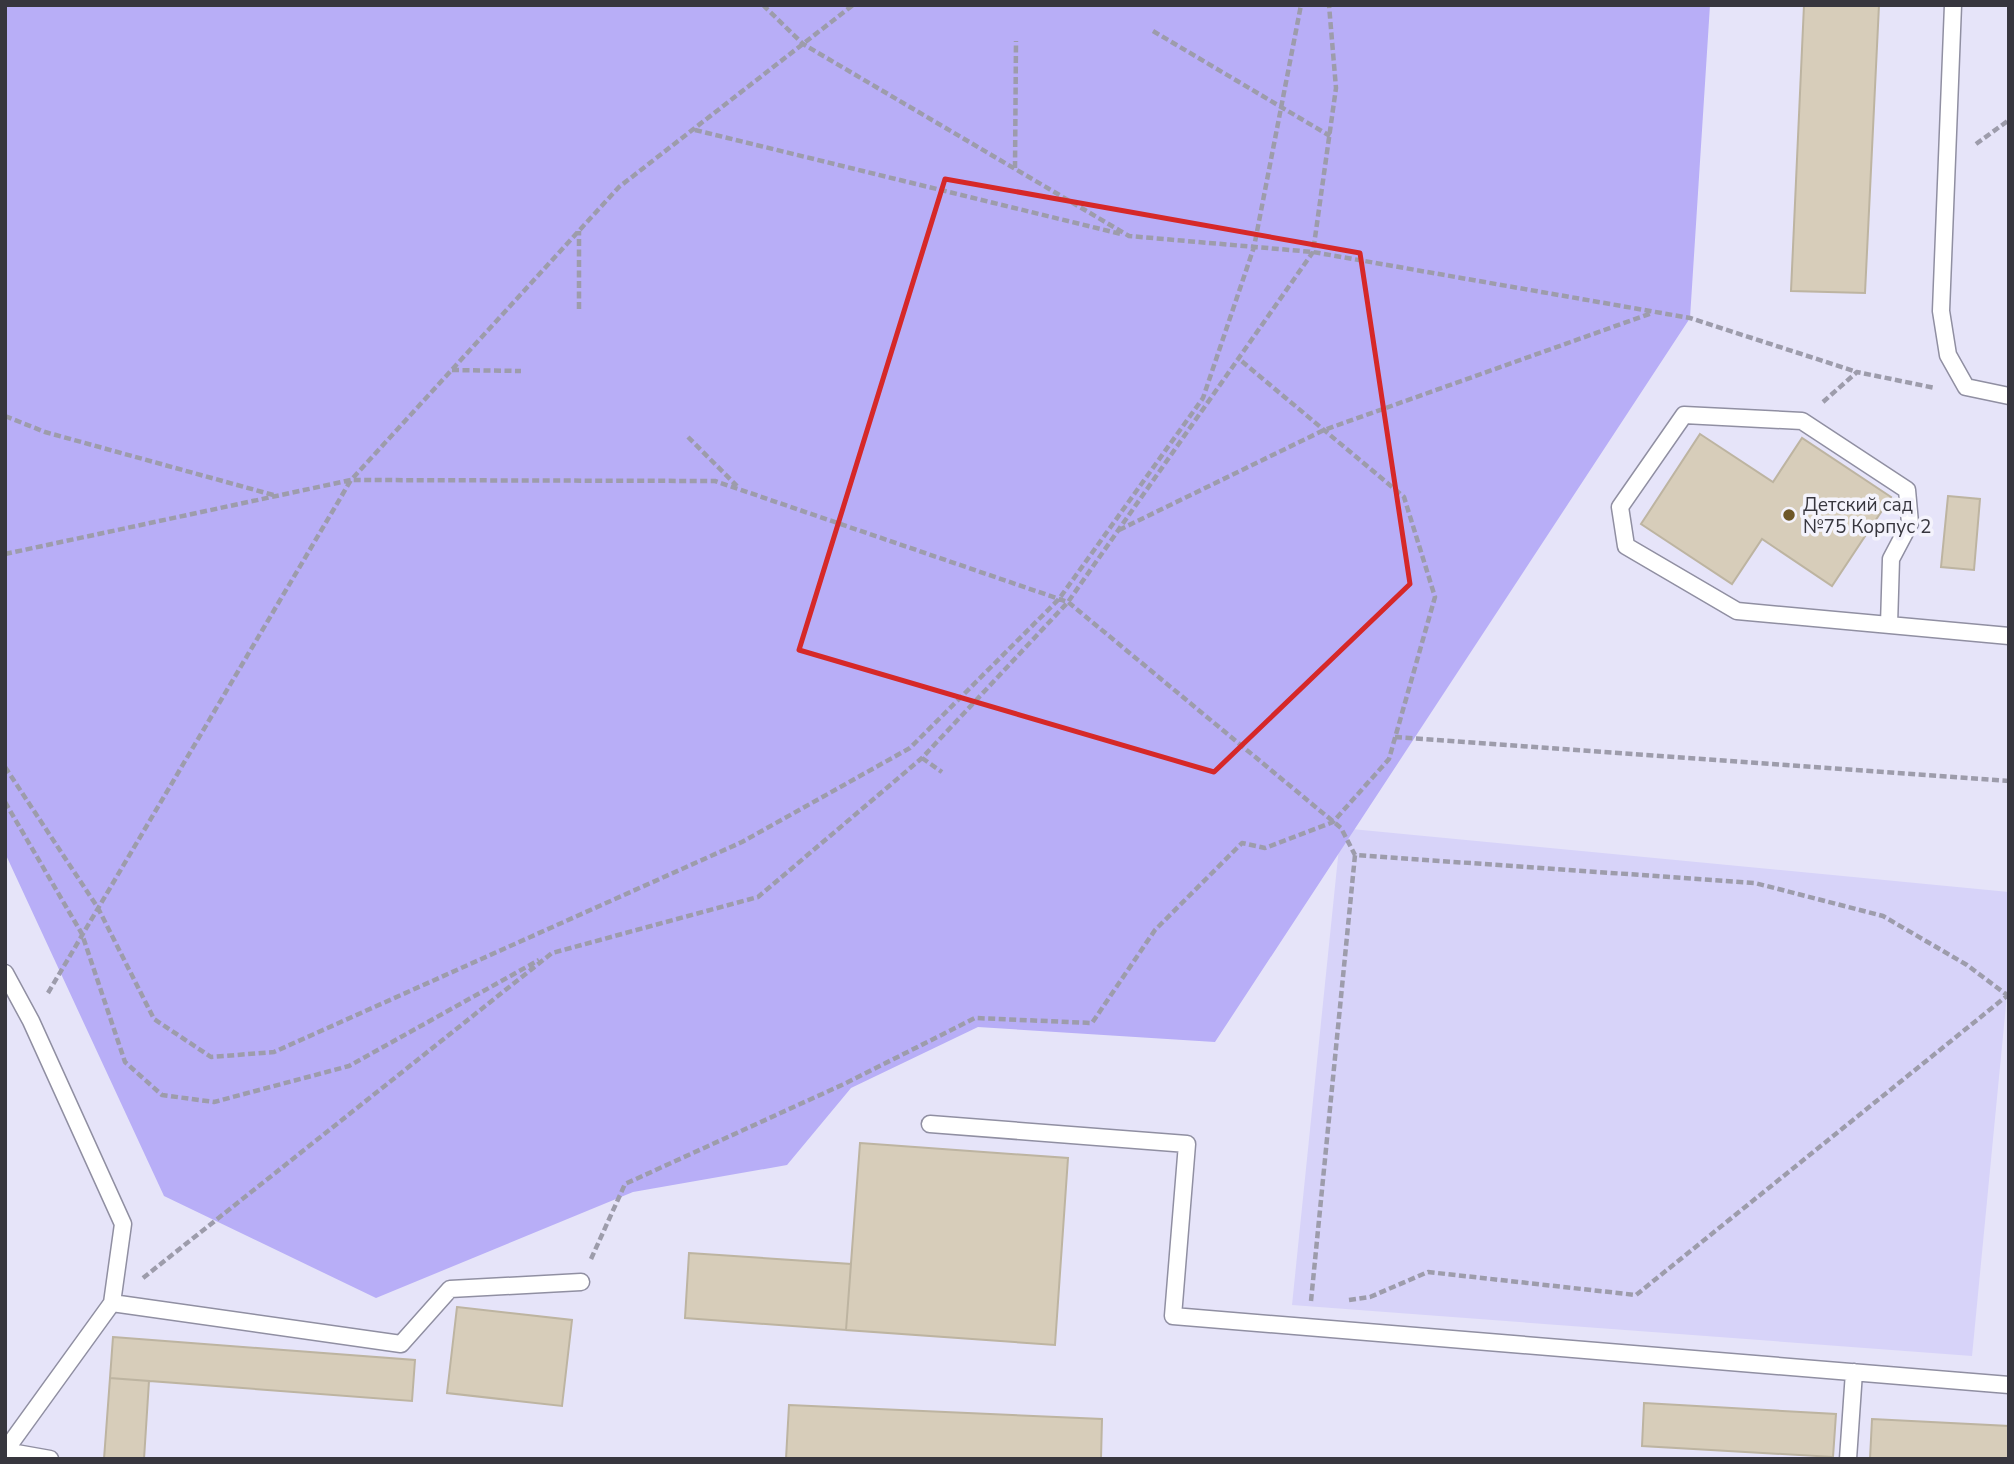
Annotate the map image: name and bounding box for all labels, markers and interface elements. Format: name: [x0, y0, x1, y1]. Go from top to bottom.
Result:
place label: Детский сад №75 Корпус 2: [1803, 492, 1931, 540]
marker: Детский сад №75 Корпус 2: [1781, 507, 1797, 523]

